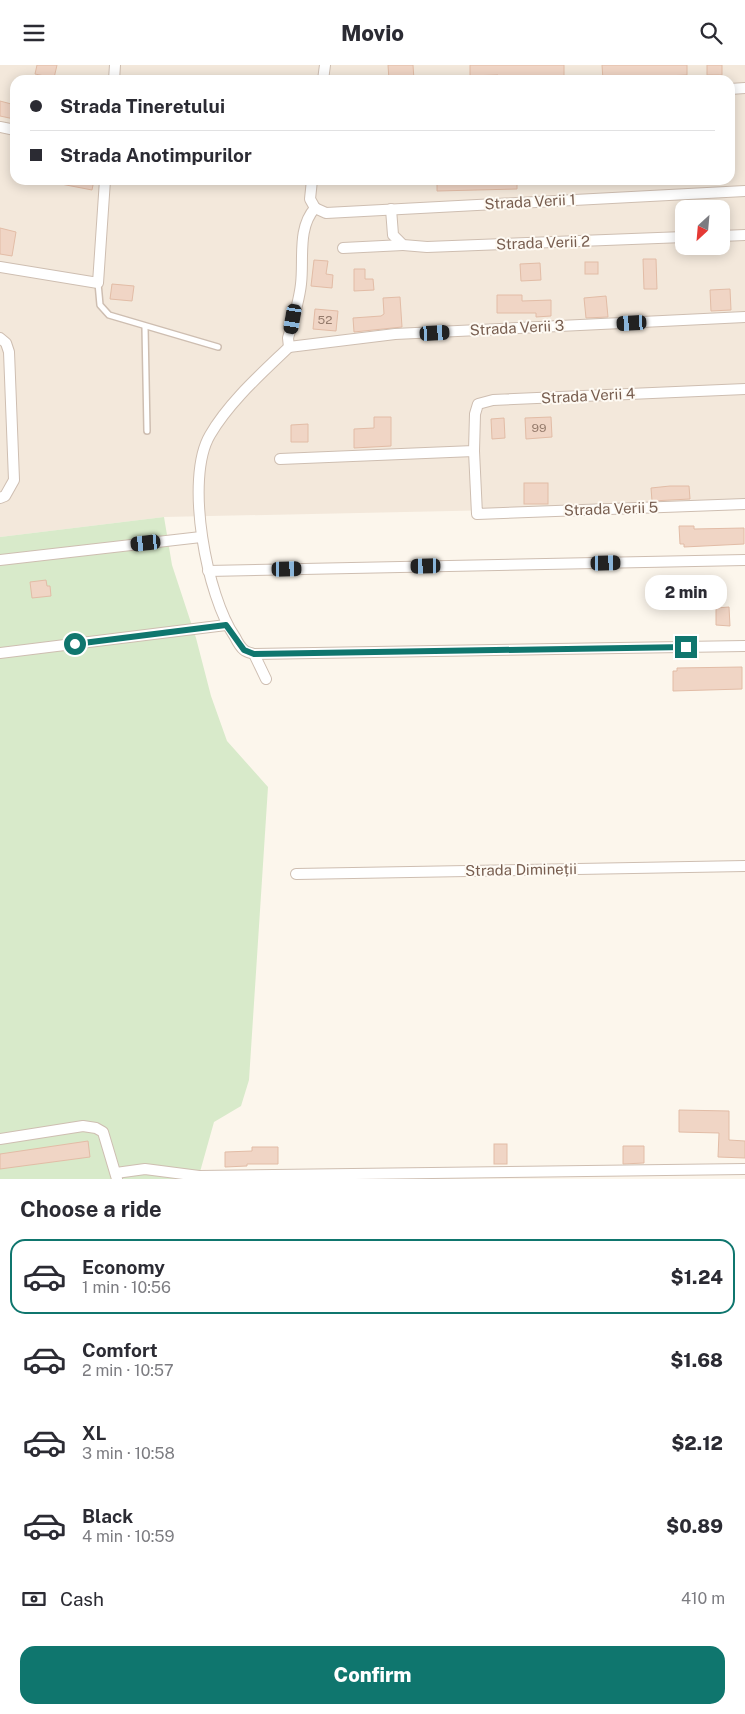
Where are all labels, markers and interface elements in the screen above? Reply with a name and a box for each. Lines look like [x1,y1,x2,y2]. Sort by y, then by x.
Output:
icon: menu [20,19,48,47]
icon: search [697,19,725,47]
text: Movio [341,20,404,46]
text: Strada Tineretului [60,95,225,117]
text: Strada Anotimpurilor [60,144,252,166]
street label: Strada Verii 1 [484,191,576,212]
north arrow [675,200,730,255]
map controls [675,200,730,255]
street label: Strada Verii 2 [496,232,590,253]
car [283,303,302,335]
house number: 52 [318,313,332,327]
car [616,315,647,331]
street label: Strada Verii 3 [469,317,565,338]
car [419,325,450,341]
street label: Strada Verii 4 [540,385,636,406]
house number: 99 [532,421,546,435]
street label: Strada Verii 5 [563,498,659,519]
car [130,534,161,552]
car [590,555,621,571]
car [410,558,441,574]
car [271,561,302,577]
callout: 2 min [645,575,727,609]
text: 2 min [665,583,707,602]
route start [64,633,86,655]
route end [675,636,697,658]
street label: Strada Dimineții [465,860,577,879]
text: Choose a ride [20,1196,162,1222]
icon: car [22,1254,67,1299]
text: Economy [82,1256,165,1278]
text: $1.24 [671,1266,723,1288]
text: 1 min · 10:56 [82,1278,171,1297]
icon: car [22,1337,67,1382]
text: Comfort [82,1339,158,1361]
text: $1.68 [670,1349,723,1371]
text: 2 min · 10:57 [82,1361,174,1380]
icon: car [22,1420,67,1465]
text: XL [82,1422,107,1444]
text: $2.12 [671,1432,723,1454]
text: 3 min · 10:58 [82,1444,175,1463]
icon: car [22,1503,67,1548]
text: Black [82,1505,133,1527]
text: $0.89 [666,1515,723,1537]
text: 4 min · 10:59 [82,1527,175,1546]
icon: cash [20,1585,48,1613]
text: Cash [60,1588,104,1610]
text: 410 m [681,1589,725,1608]
button: Confirm [20,1646,725,1704]

